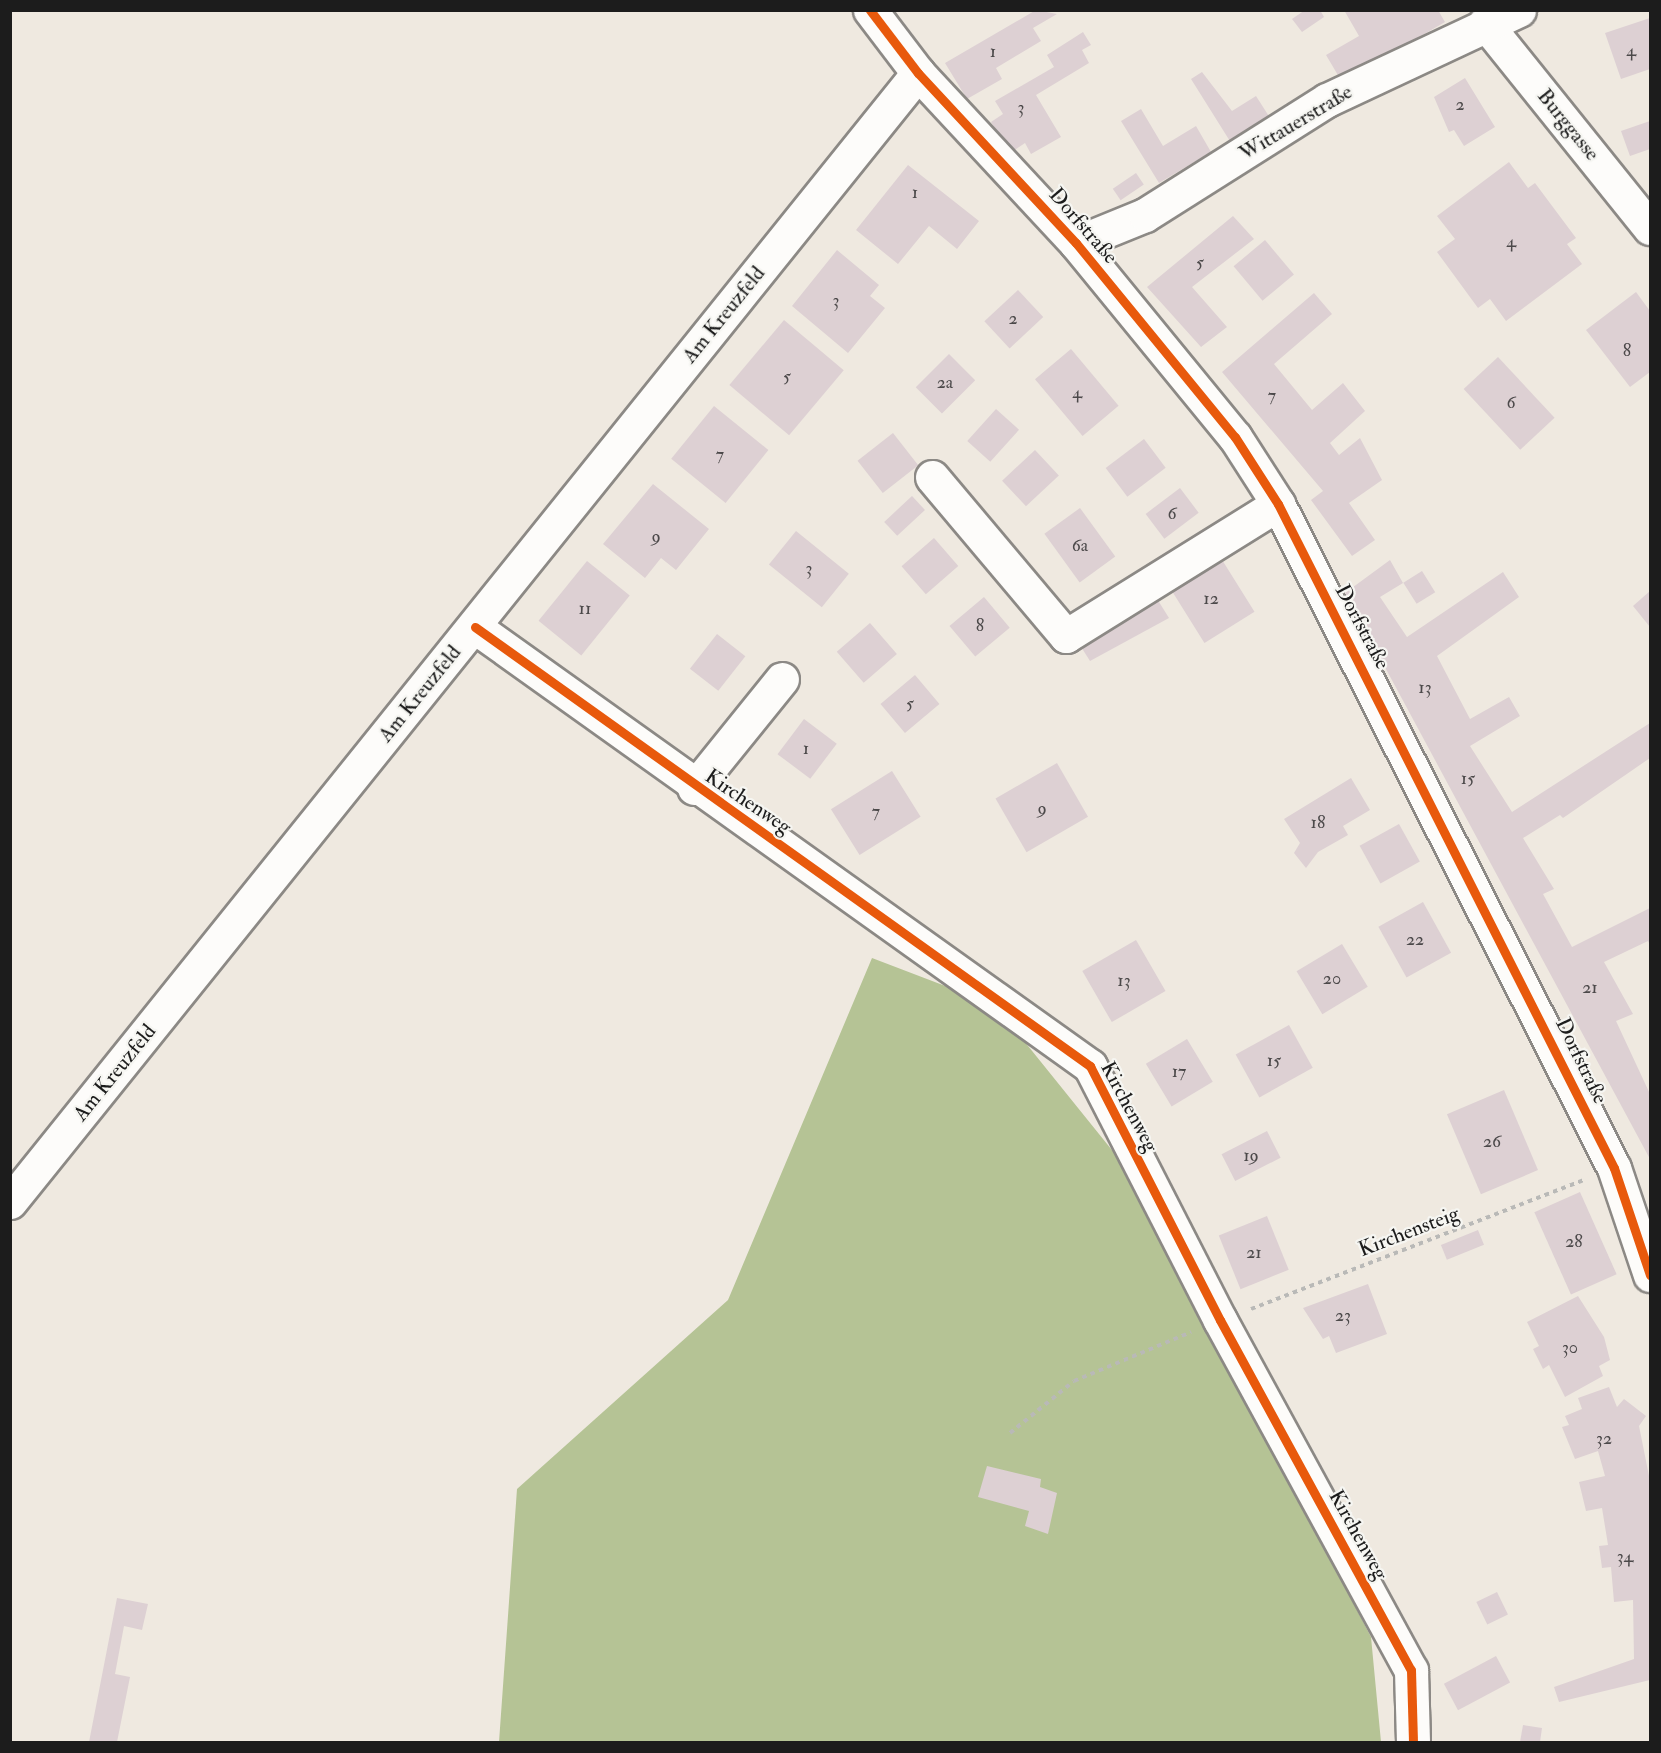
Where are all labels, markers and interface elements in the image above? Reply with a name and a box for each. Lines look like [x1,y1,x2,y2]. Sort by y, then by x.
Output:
house number: 4 [1626,40,1636,62]
house number: 1 [990,41,996,63]
street label: Wittauerstraße [1235,79,1357,167]
street label: Burggasse [1532,84,1604,166]
house number: 2 [1455,94,1465,116]
house number: 3 [1018,97,1024,119]
house number: 1 [912,182,918,204]
street label: Dorfstraße [1043,183,1123,269]
house number: 4 [1506,231,1516,253]
house number: 5 [1196,252,1204,274]
street label: Am Kreuzfeld [677,261,771,369]
house number: 3 [833,290,839,312]
house number: 2 [1008,308,1018,330]
house number: 8 [1623,340,1631,362]
house number: 5 [783,366,791,388]
house number: 2a [937,372,953,394]
house number: 4 [1072,382,1082,404]
house number: 7 [1268,385,1276,407]
house number: 6 [1506,392,1516,414]
house number: 7 [716,444,724,466]
house number: 6 [1167,503,1177,525]
house number: 9 [651,526,661,548]
house number: 6a [1072,535,1088,557]
house number: 3 [806,558,812,580]
street label: Dorfstraße [1329,580,1395,674]
house number: 12 [1203,588,1219,610]
house number: 11 [579,598,591,620]
house number: 8 [976,615,984,637]
street label: Am Kreuzfeld [373,640,467,748]
house number: 13 [1418,677,1432,699]
house number: 5 [906,693,914,715]
house number: 1 [803,738,809,760]
street label: Kirchenweg [700,764,796,840]
house number: 15 [1461,768,1475,790]
house number: 9 [1037,798,1047,820]
house number: 7 [872,801,880,823]
house number: 18 [1311,812,1325,834]
house number: 22 [1406,929,1424,951]
house number: 20 [1323,968,1341,990]
house number: 13 [1117,970,1131,992]
house number: 21 [1582,977,1598,999]
street label: Dorfstraße [1549,1014,1613,1108]
street label: Am Kreuzfeld [68,1019,162,1127]
house number: 15 [1267,1050,1281,1072]
street label: Kirchenweg [1095,1057,1163,1157]
house number: 17 [1172,1061,1186,1083]
house number: 26 [1483,1131,1501,1153]
house number: 19 [1243,1145,1259,1167]
street label: Kirchensteig [1355,1201,1463,1263]
house number: 28 [1565,1231,1583,1253]
house number: 21 [1246,1242,1262,1264]
house number: 23 [1335,1305,1351,1327]
house number: 30 [1562,1337,1578,1359]
house number: 32 [1596,1428,1612,1450]
street label: Kirchenweg [1323,1486,1393,1584]
house number: 34 [1617,1546,1633,1568]

